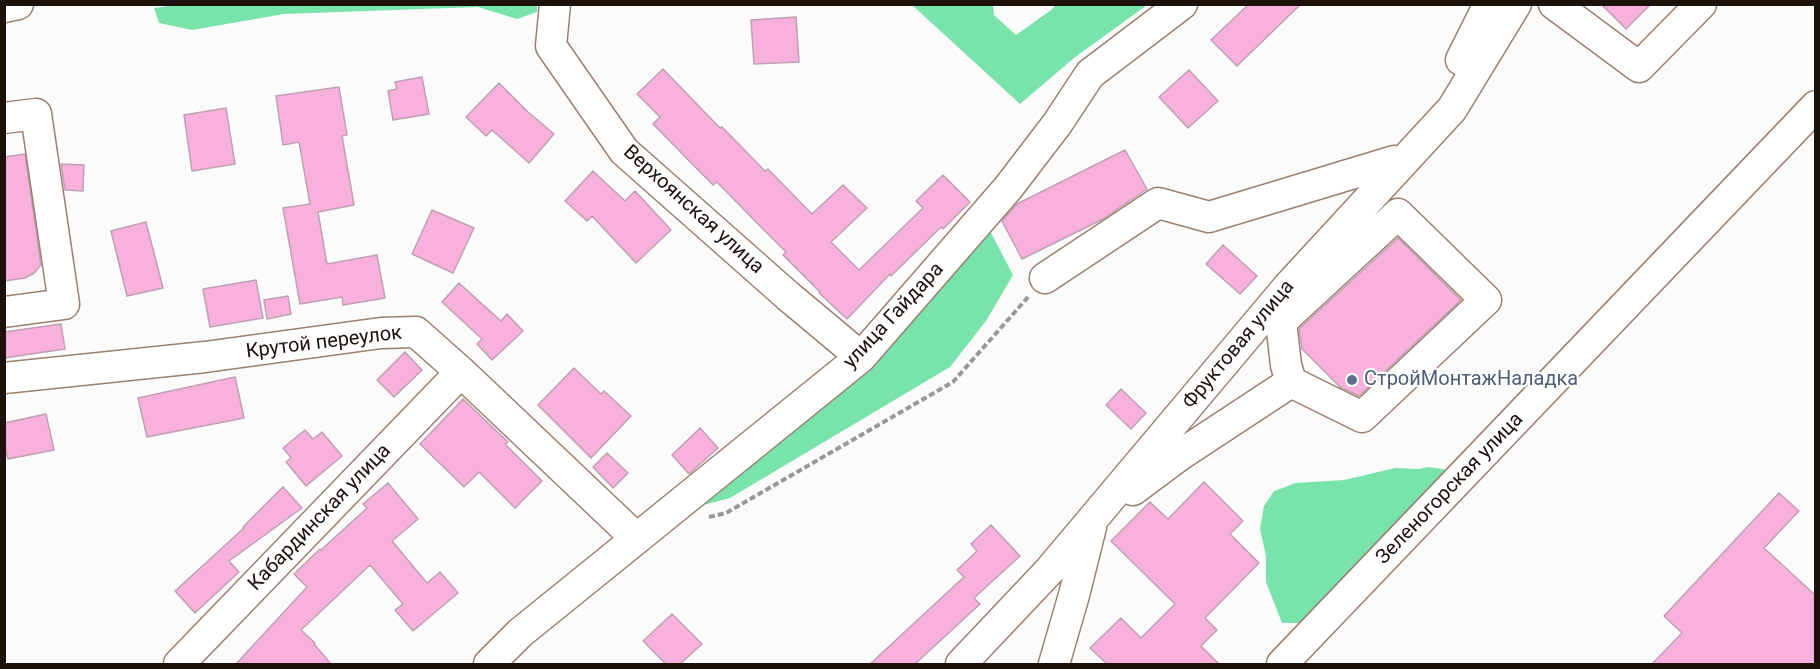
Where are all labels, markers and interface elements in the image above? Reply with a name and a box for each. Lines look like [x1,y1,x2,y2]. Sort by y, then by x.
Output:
street label: Верхоянская улица [618,141,768,279]
street label: улица Гайдара [839,258,949,374]
street label: Фруктовая улица [1178,276,1300,414]
street label: Крутой переулок [245,322,403,364]
place label: СтройМонтажНаладка [1364,368,1578,392]
marker: СтройМонтажНаладка [1345,373,1359,387]
street label: Зеленогорская улица [1371,408,1529,570]
street label: Кабардинская улица [244,440,396,596]

